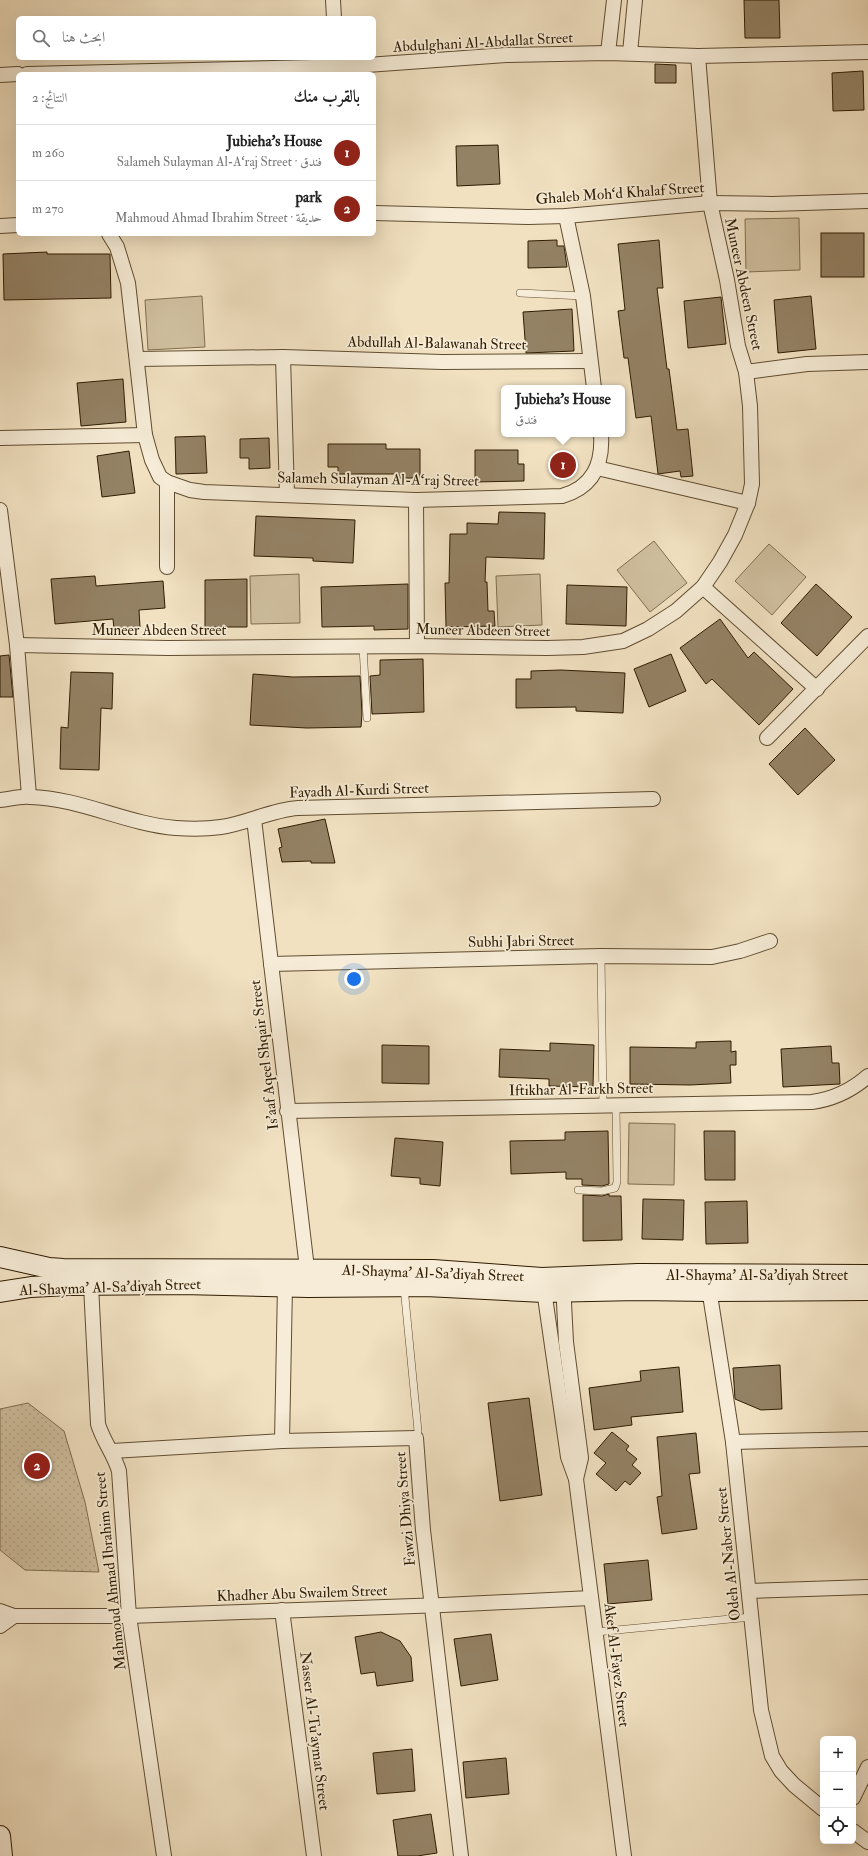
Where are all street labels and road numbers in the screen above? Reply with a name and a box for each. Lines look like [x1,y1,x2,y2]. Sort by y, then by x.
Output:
street label: Abdulghani Al-Abdallat Street [391,28,574,57]
street label: Ghaleb Moh‘d Khalaf Street [535,178,705,209]
street label: Muneer Abdeen Street [720,216,767,352]
street label: Abdullah Al-Balawanah Street [346,332,527,355]
street label: Salameh Sulayman Al-A‘raj Street [277,468,479,491]
street label: Muneer Abdeen Street [415,620,551,641]
street label: Muneer Abdeen Street [92,621,227,640]
street label: Fayadh Al-Kurdi Street [289,779,429,802]
street label: Subhi Jabri Street [468,931,575,953]
street label: Is’aaf Aqeel Shqair Street [246,979,283,1131]
street label: Iftikhar Al-Farkh Street [509,1079,653,1100]
street label: Al-Shayma’ Al-Sa’diyah Street [341,1261,524,1286]
street label: Al-Shayma’ Al-Sa’diyah Street [665,1266,848,1285]
street label: Al-Shayma’ Al-Sa’diyah Street [18,1275,202,1300]
street label: Fawzi Dhiya Street [391,1451,420,1567]
street label: Mahmoud Ahmad Ibrahim Street [91,1471,130,1671]
street label: Odeh Al-Naber Street [712,1486,745,1622]
street label: Khadher Abu Swailem Street [216,1581,388,1606]
street label: Akef Al-Fayez Street [599,1601,634,1728]
street label: Nasser Al-Tu’aymat Street [295,1651,334,1812]

